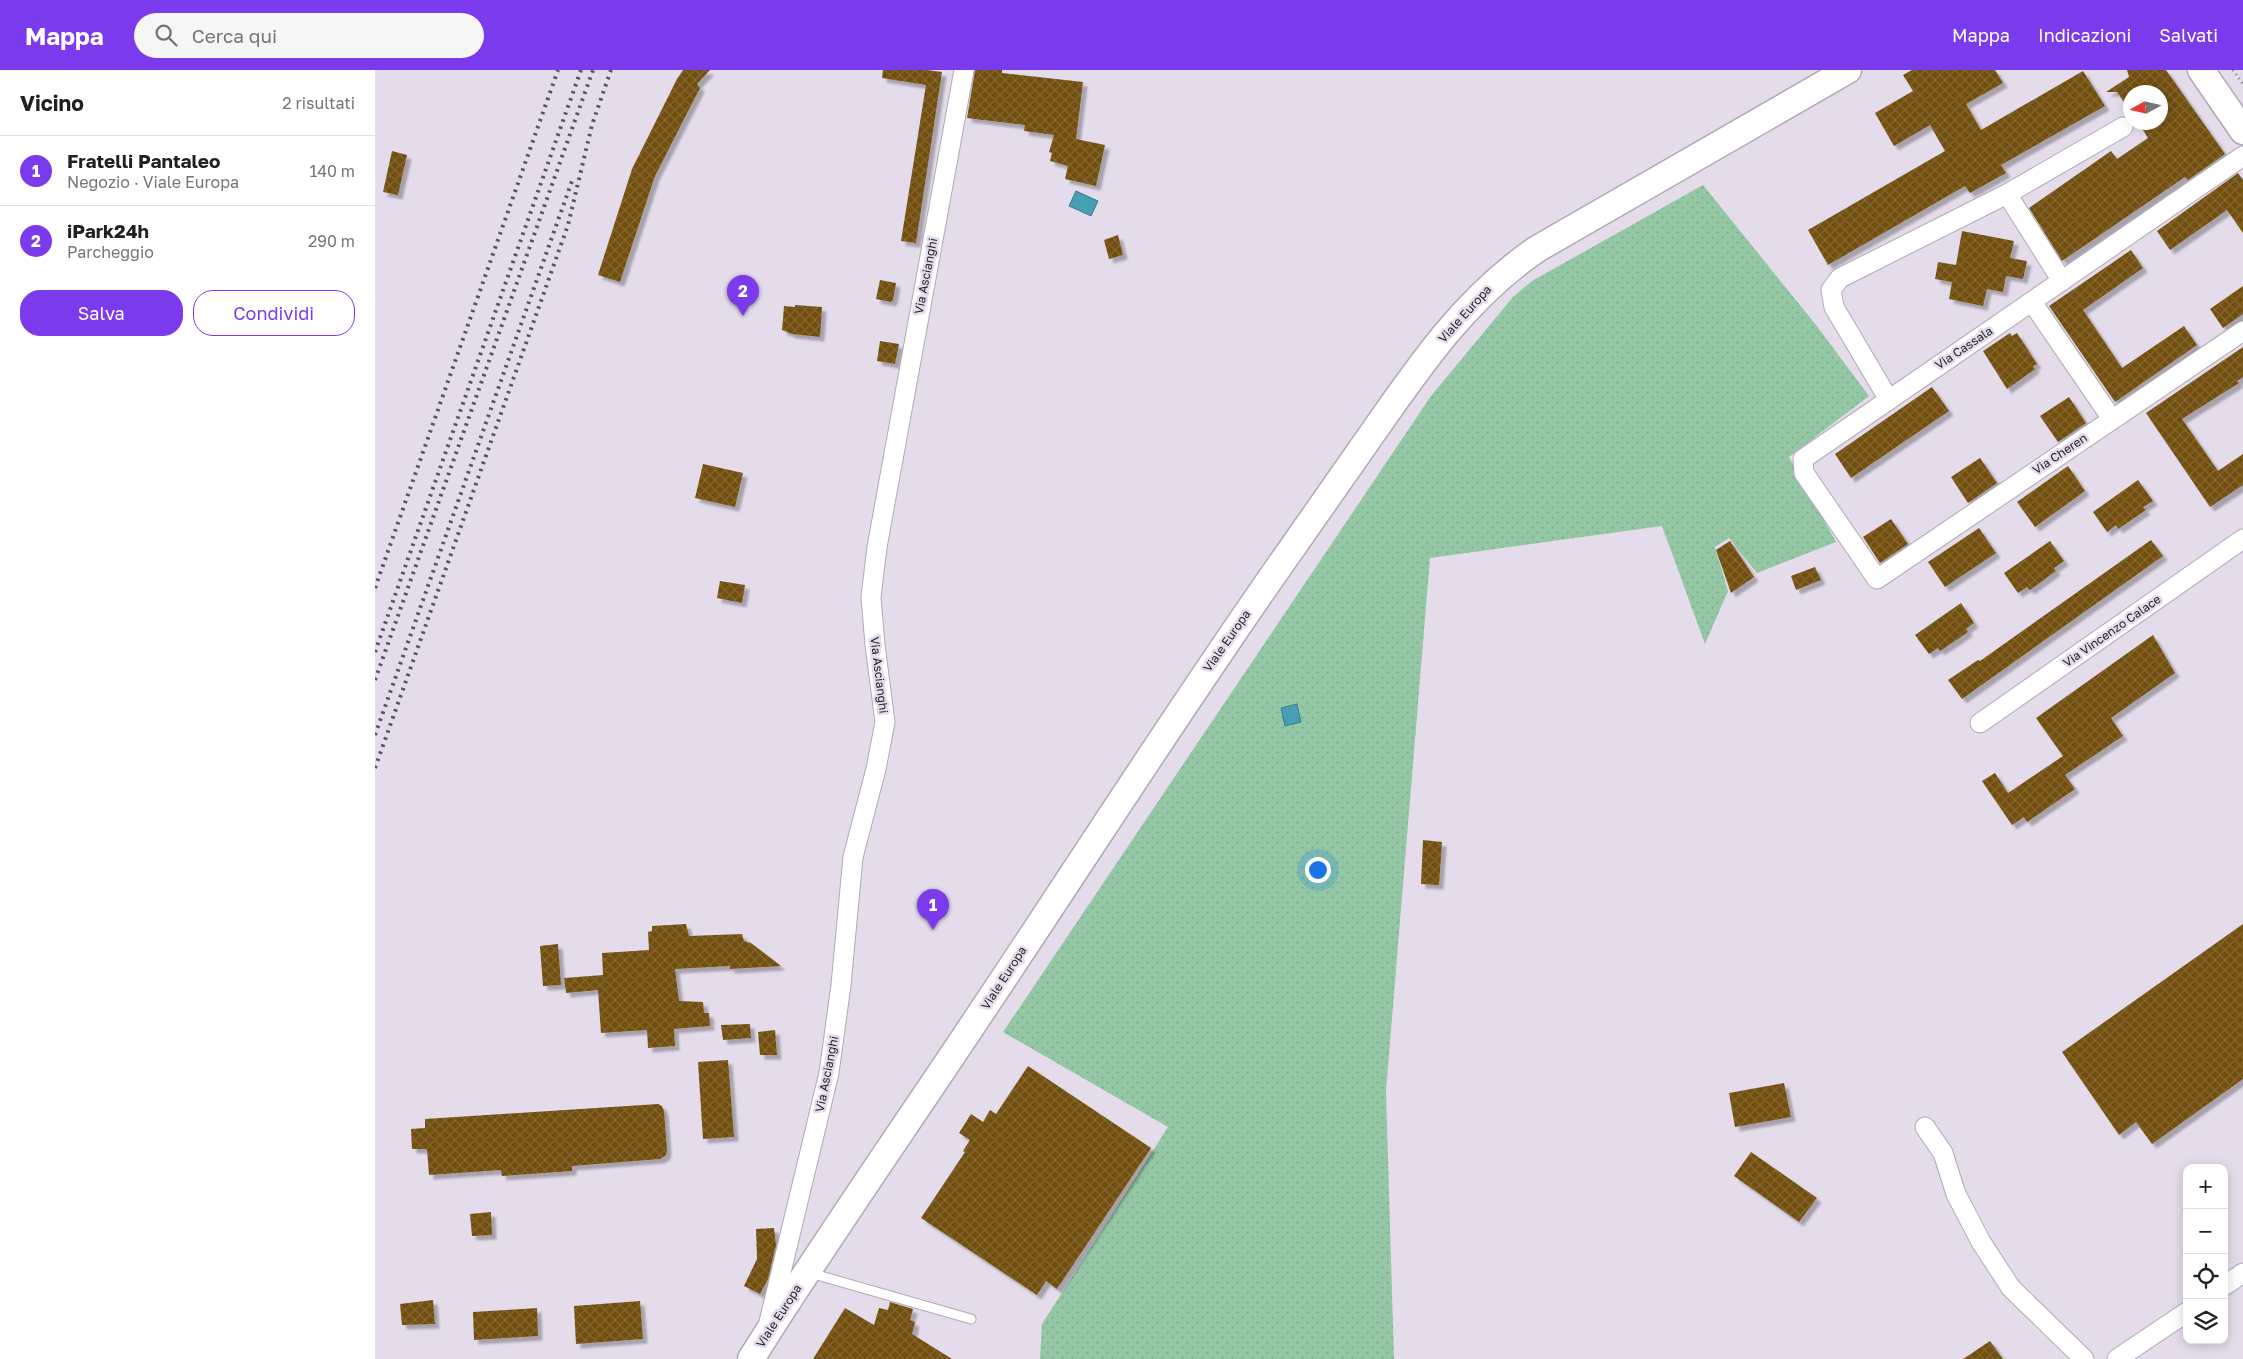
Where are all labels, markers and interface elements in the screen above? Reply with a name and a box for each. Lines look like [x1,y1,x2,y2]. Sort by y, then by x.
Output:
search box [134,13,484,58]
text: Mappa [25,21,104,50]
icon: search [152,21,180,49]
text: Cerca qui [192,24,277,47]
text: Mappa [1952,24,2010,46]
text: Indicazioni [2038,24,2131,46]
text: Salvati [2159,24,2218,46]
north arrow [2123,85,2168,130]
text: Vicino [20,90,84,116]
text: 2 risultati [282,93,355,113]
text: Fratelli Pantaleo [67,149,220,172]
text: 1 [32,161,40,181]
text: 140 m [309,161,355,181]
text: Negozio · Viale Europa [67,172,239,192]
text: iPark24h [67,219,149,242]
text: 2 [31,231,41,251]
text: 290 m [308,231,355,251]
street label: Via Ascianghi [911,237,940,315]
text: Parcheggio [67,242,154,262]
pin: 2 [727,275,759,316]
street label: Viale Europa [1435,282,1494,346]
button: Salva [20,290,183,336]
button: Condividi [193,290,355,336]
street label: Via Cassala [1932,323,1995,372]
street label: Via Cheren [2030,430,2090,477]
street label: Via Vincenzo Calace [2060,591,2164,670]
street label: Viale Europa [1200,607,1253,675]
street label: Via Ascianghi [867,636,892,714]
your location [1305,857,1331,883]
pin: 1 [917,889,949,930]
street label: Viale Europa [978,943,1030,1012]
street label: Via Ascianghi [812,1035,841,1113]
map controls [2183,1164,2228,1344]
button: + [2183,1164,2228,1209]
button: − [2183,1209,2228,1254]
button: locate [2183,1254,2228,1299]
street label: Viale Europa [753,1281,805,1350]
button: layers [2183,1299,2228,1344]

